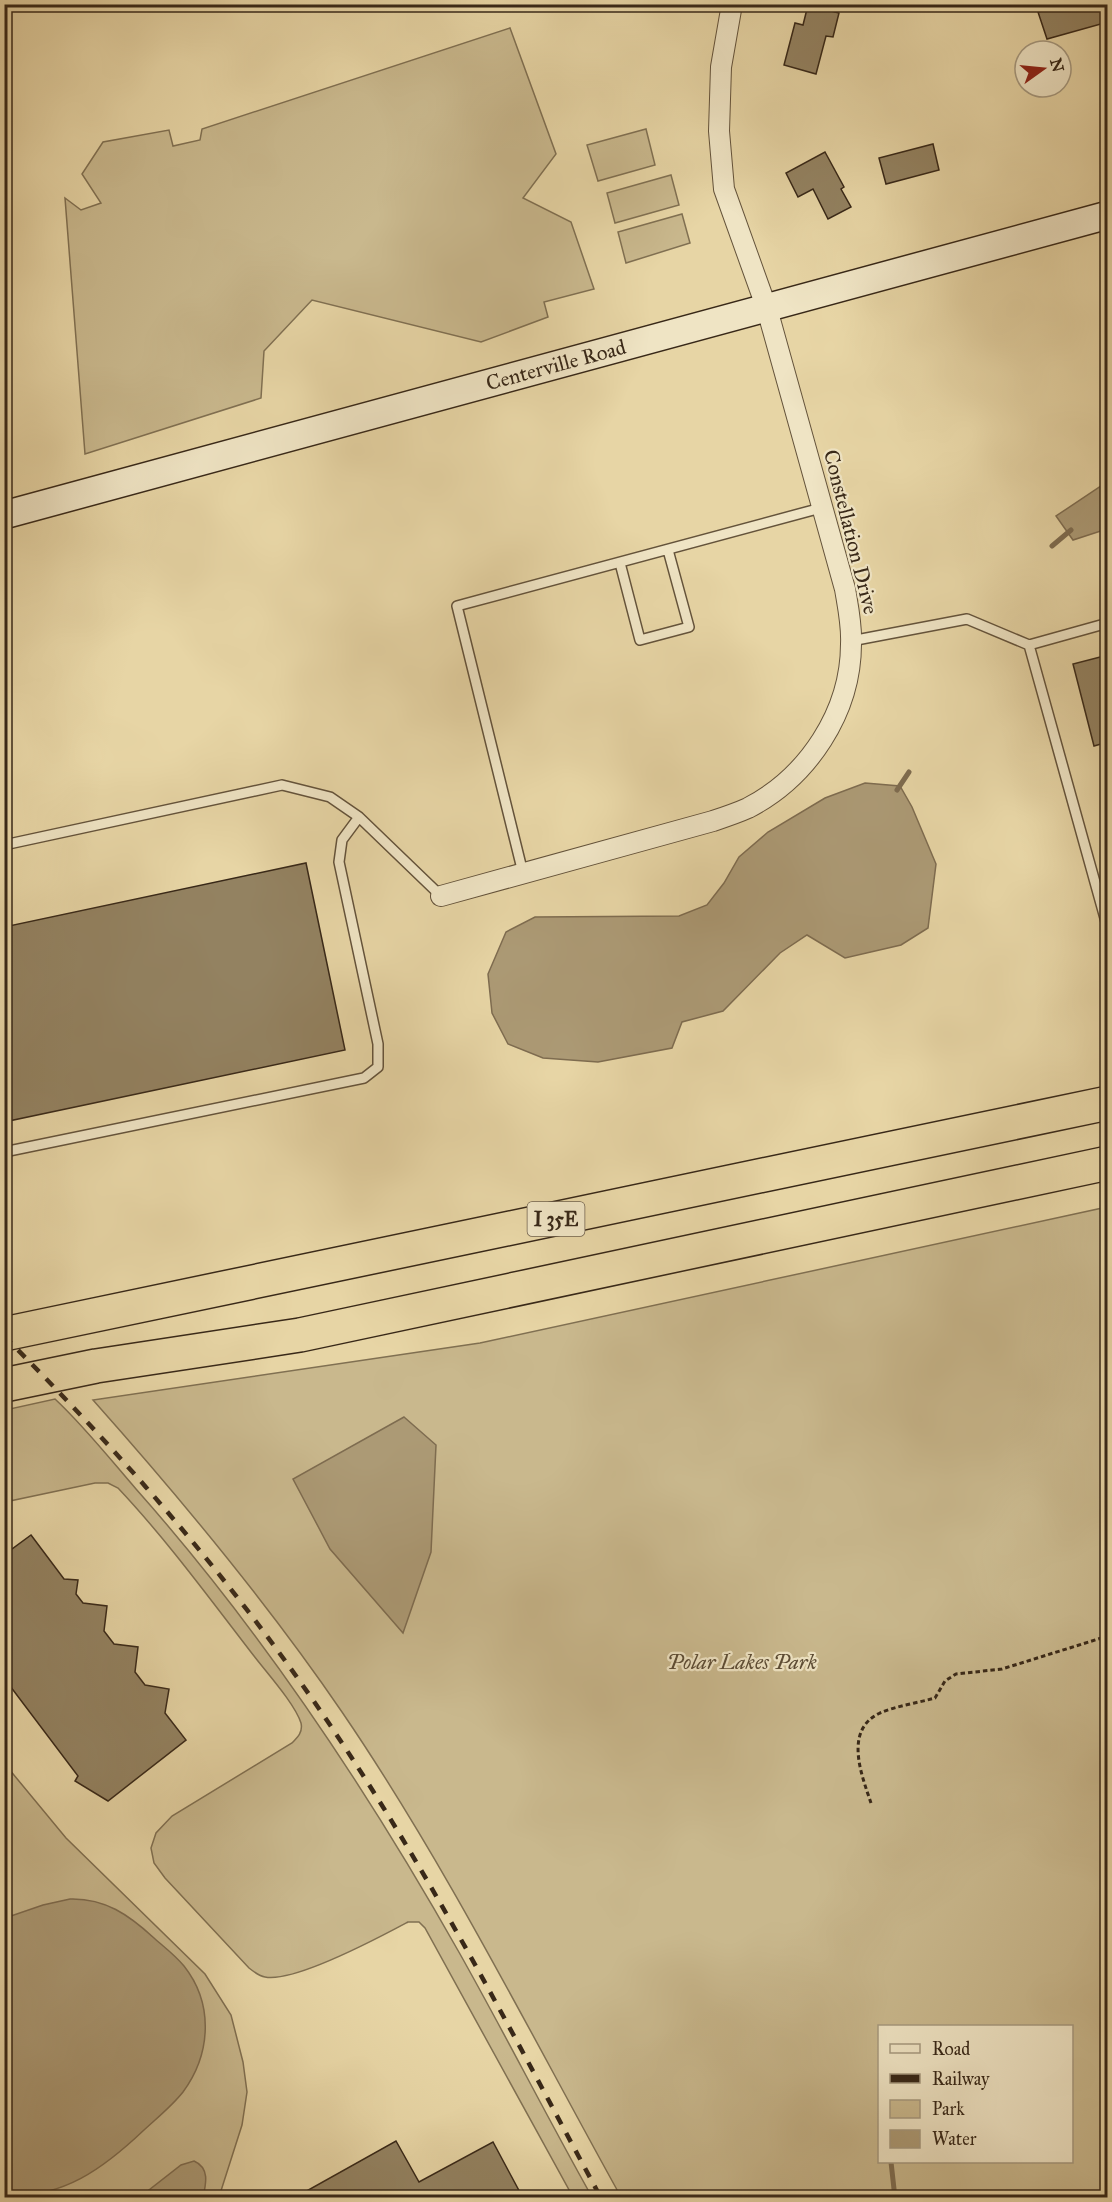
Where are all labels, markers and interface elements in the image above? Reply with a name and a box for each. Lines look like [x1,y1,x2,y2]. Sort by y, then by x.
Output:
north arrow [1013,39,1073,99]
text: N [1046,56,1068,75]
street label: Centerville Road [483,334,629,396]
street label: Constellation Drive [818,447,884,617]
road number: I 35E [528,1202,584,1236]
park label: Polar Lakes Park [667,1649,818,1675]
legend [878,2025,1073,2163]
text: Road [932,2038,970,2060]
text: Railway [932,2068,990,2090]
text: Park [932,2098,965,2120]
text: Water [932,2128,977,2150]

